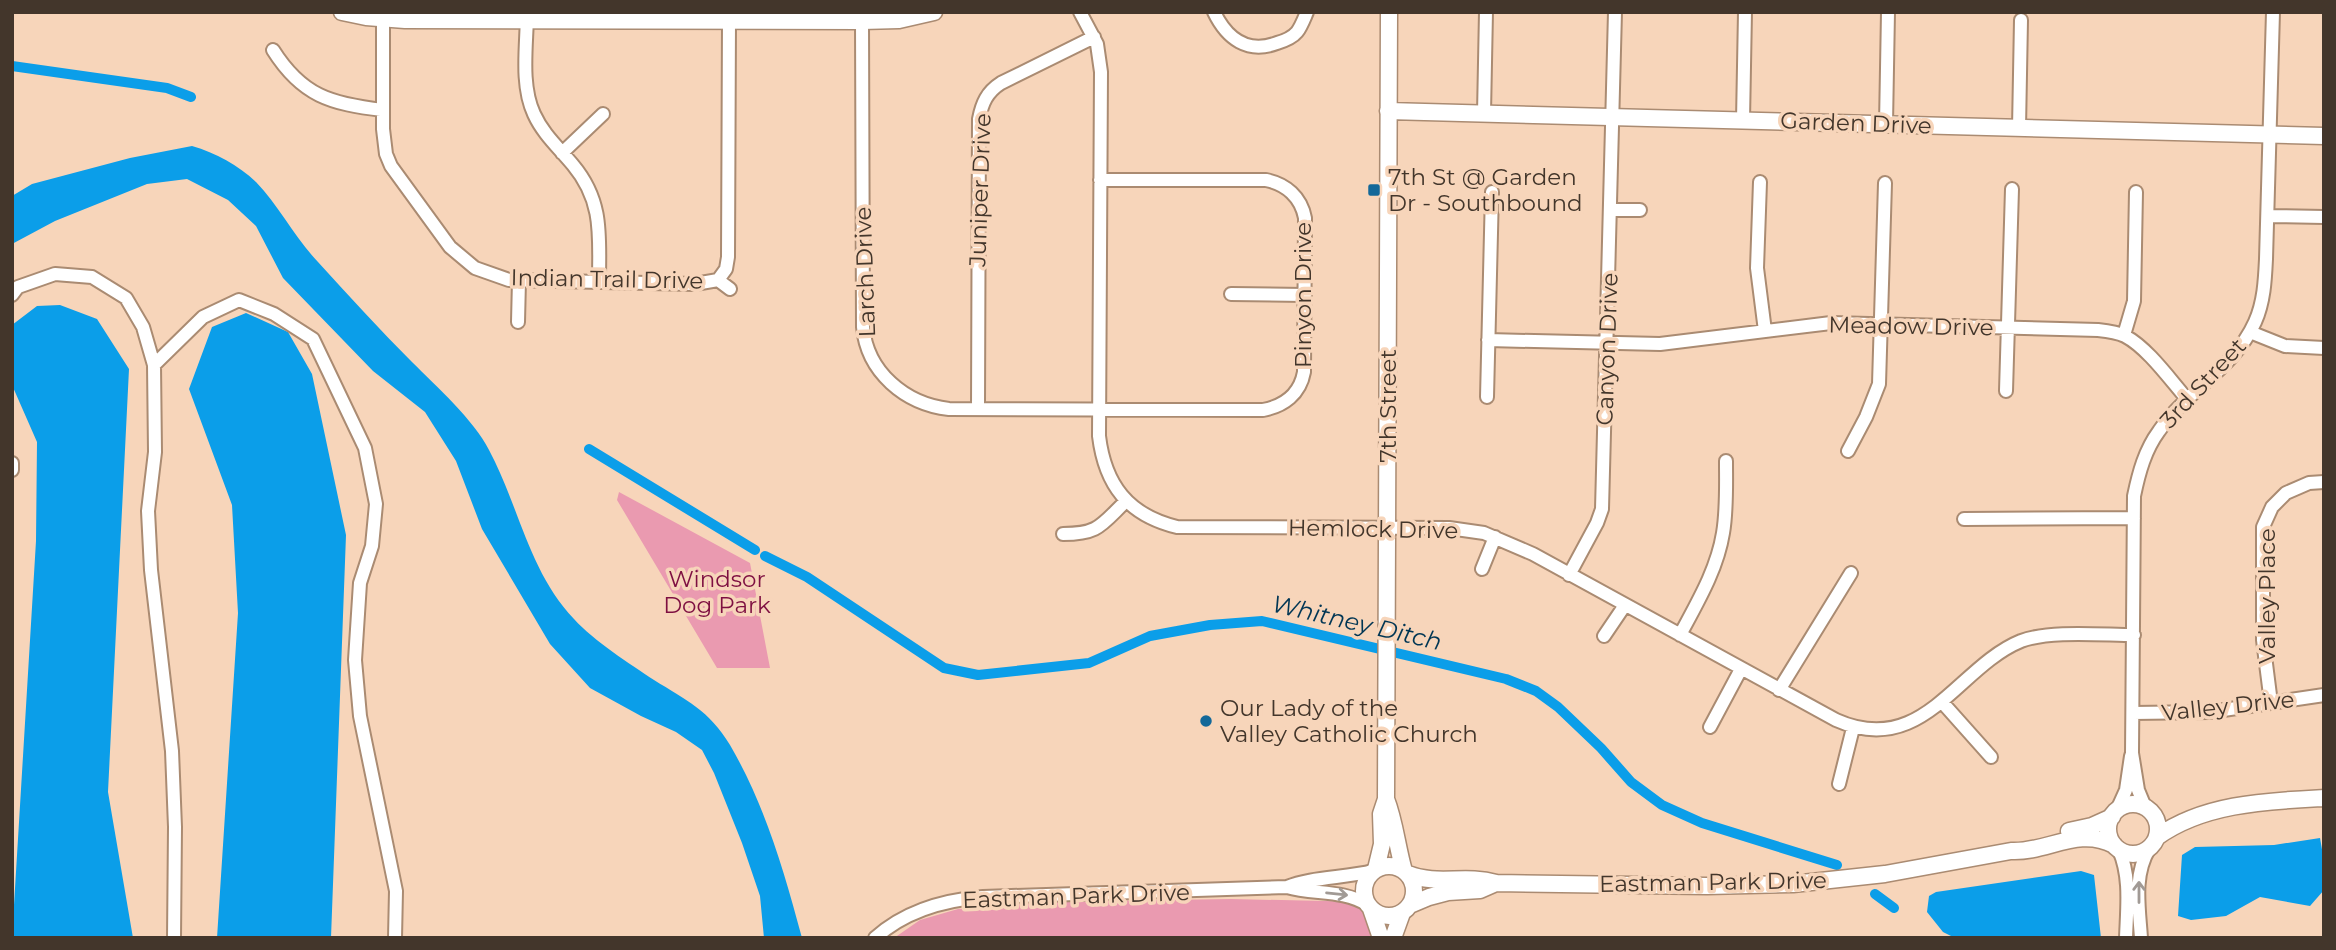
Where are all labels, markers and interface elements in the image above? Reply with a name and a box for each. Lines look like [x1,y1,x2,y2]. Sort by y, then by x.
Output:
street label: Garden Drive [1780,106,1932,140]
street label: Juniper Drive [963,113,997,268]
place label: 7th St @ Garden Dr - Southbound [1388,163,1583,217]
marker: 7th St @ Garden Dr - Southbound [1366,182,1382,198]
street label: Larch Drive [849,206,881,338]
street label: Pinyon Drive [1289,222,1317,368]
street label: Indian Trail Drive [510,263,704,295]
street label: Canyon Drive [1590,272,1624,426]
street label: Meadow Drive [1828,311,1994,341]
street label: 3rd Street [2154,332,2252,434]
street label: 7th Street [1374,349,1402,463]
street label: Hemlock Drive [1288,514,1458,544]
street label: Valley Place [2253,528,2281,664]
park label: Windsor Dog Park [663,565,771,619]
water label: Whitney Ditch [1269,589,1445,656]
street label: Valley Drive [2160,685,2296,727]
place label: Our Lady of the Valley Catholic Church [1220,694,1478,748]
marker: Our Lady of the Valley Catholic Church [1198,713,1214,729]
street label: Eastman Park Drive [1599,866,1827,898]
street label: Eastman Park Drive [962,878,1190,914]
one-way arrow [2132,881,2146,904]
one-way arrow [1325,888,1347,901]

